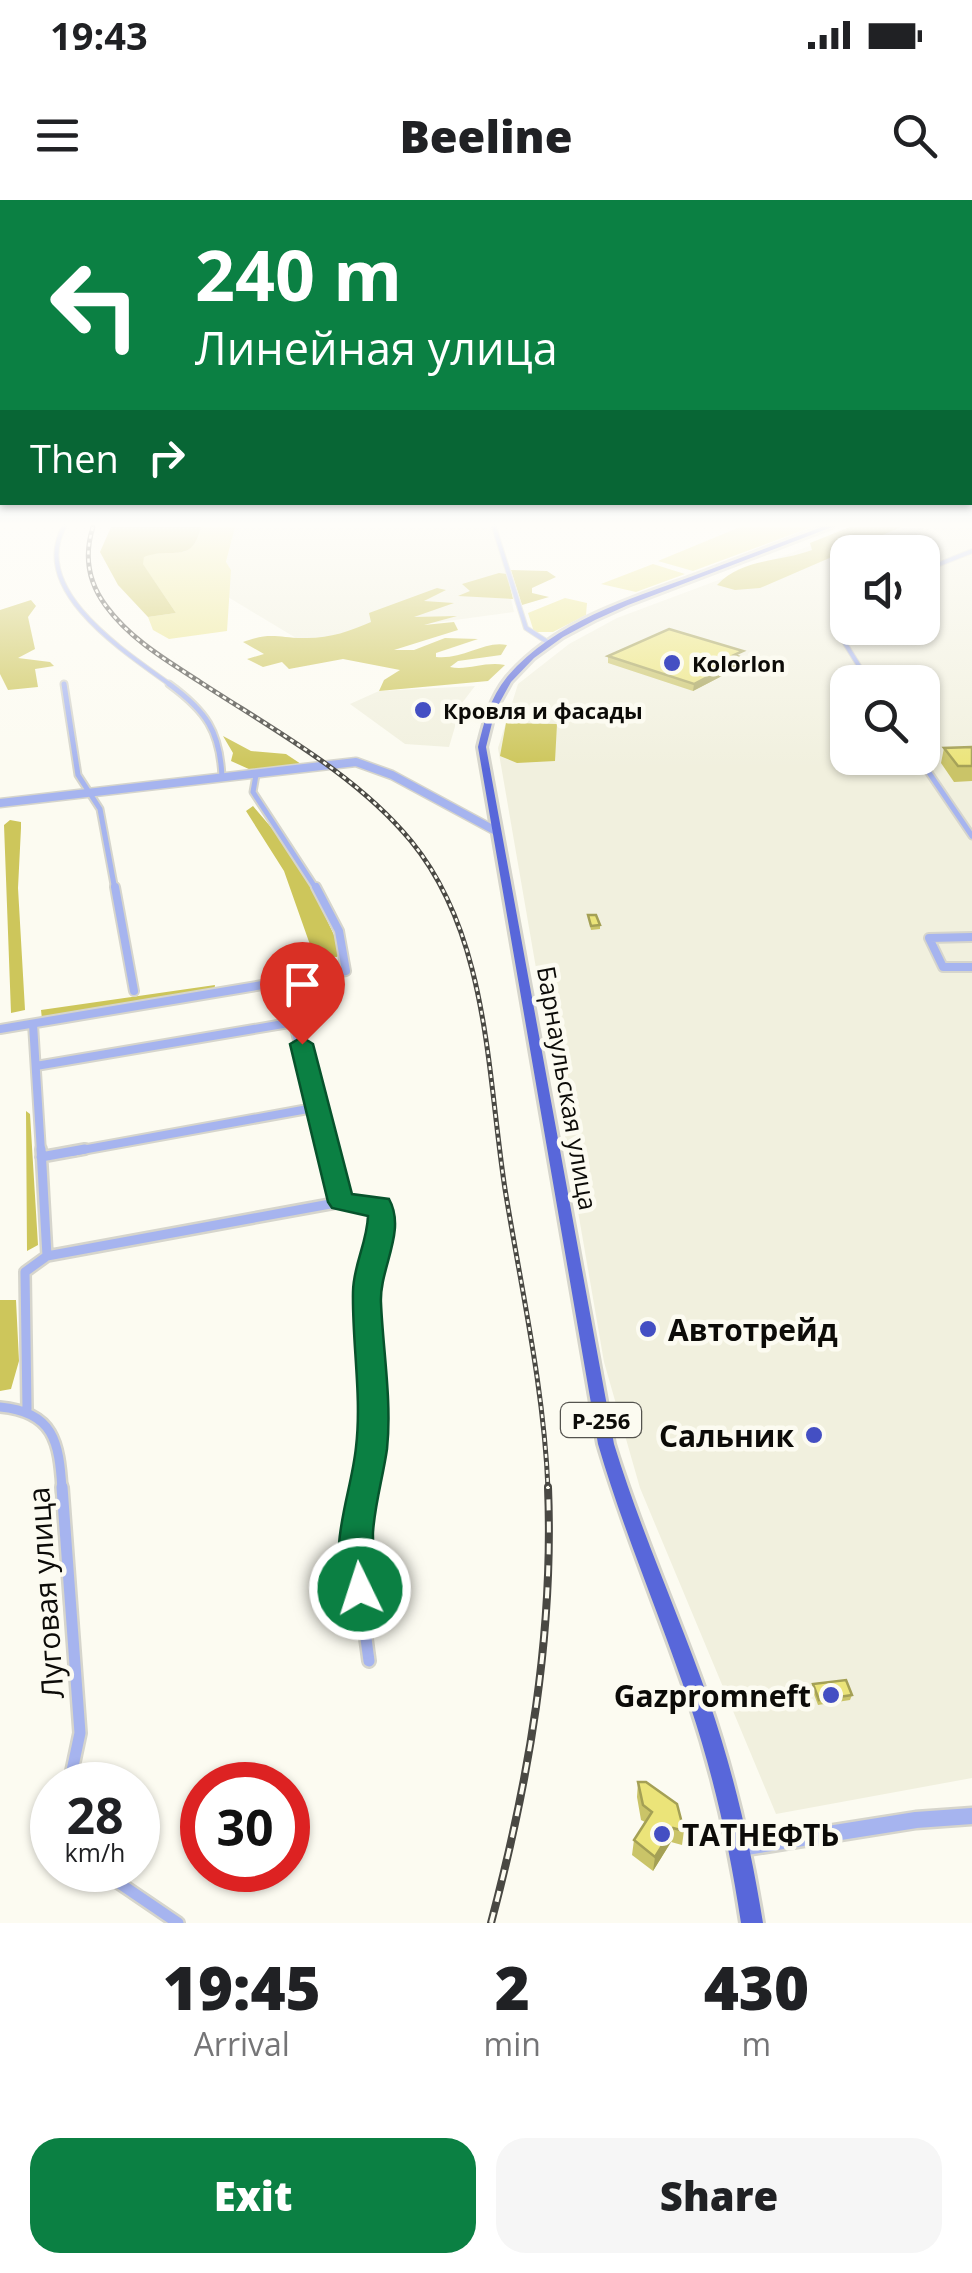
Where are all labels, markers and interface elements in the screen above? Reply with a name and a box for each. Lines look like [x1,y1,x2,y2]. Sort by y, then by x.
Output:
text: 19:43 [50,9,148,61]
text: Beeline [399,105,573,166]
icon: menu [30,108,85,163]
icon: search [887,108,942,163]
text: 240 m [195,226,402,322]
icon: left [30,240,160,370]
text: Линейная улица [195,317,558,378]
icon: right [139,430,194,485]
text: Then [30,432,119,484]
map controls [830,535,940,775]
button: sound [830,535,940,645]
place label: Kolorlon [692,648,785,678]
marker: Kolorlon [661,652,683,674]
button: search [830,665,940,775]
place label: Кровля и фасады [443,695,643,725]
marker: Кровля и фасады [412,699,434,721]
pin [260,942,345,1045]
icon: arrive [275,957,330,1012]
street label: Барнаульская улица [530,963,606,1213]
place label: Автотрейд [668,1309,838,1350]
marker: Автотрейд [637,1318,659,1340]
road number: Р-256 [561,1403,641,1437]
place label: Сальник [659,1415,794,1456]
marker: Сальник [803,1424,825,1446]
street label: Луговая улица [17,1486,73,1700]
position arrow [308,1537,412,1641]
place label: Gazpromneft [614,1675,811,1716]
marker: Gazpromneft [820,1684,842,1706]
speed limit sign: 30 [180,1762,310,1892]
text: 28 [66,1781,124,1849]
place label: ТАТНЕФТЬ [682,1814,840,1855]
marker: ТАТНЕФТЬ [651,1823,673,1845]
text: km/h [65,1835,125,1869]
text: 19:45 [163,1946,321,2028]
text: 2 [495,1946,530,2028]
text: 430 [704,1946,809,2028]
text: Arrival [194,2022,290,2065]
text: min [484,2022,541,2065]
text: m [742,2022,771,2065]
button: Exit [30,2138,476,2253]
button: Share [496,2138,942,2253]

